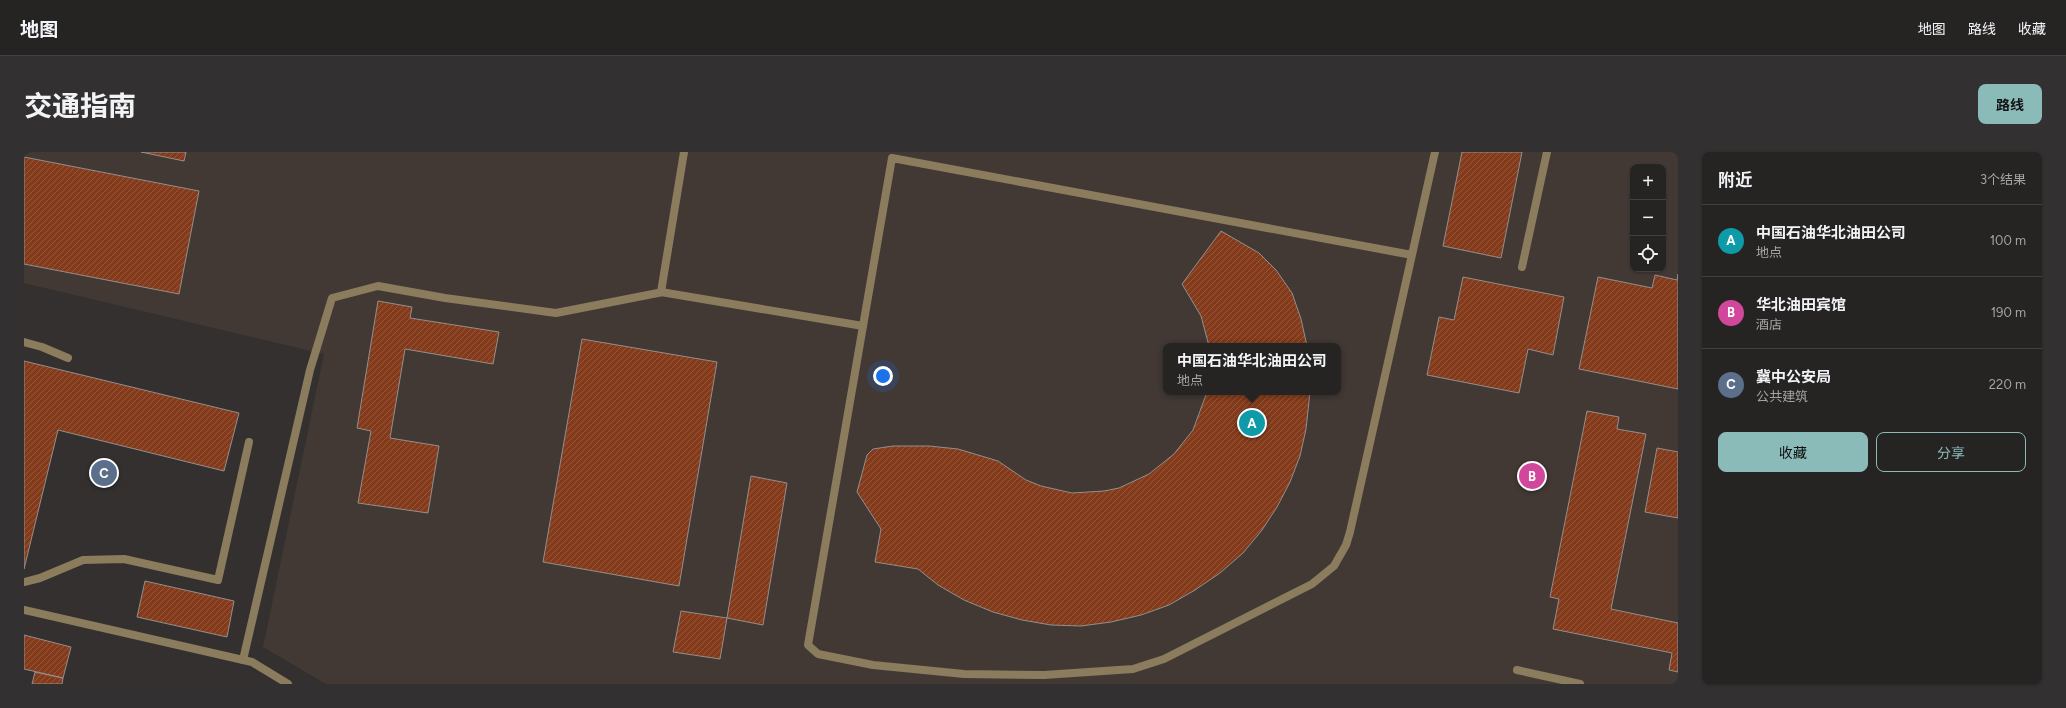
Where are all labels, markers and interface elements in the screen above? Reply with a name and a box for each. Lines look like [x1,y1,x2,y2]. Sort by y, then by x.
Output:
text: 地图 [20,18,58,41]
text: 地图 [1918,21,1946,38]
text: 路线 [1968,21,1996,38]
text: 收藏 [2018,21,2046,38]
button: 路线 [1978,84,2042,124]
text: 交通指南 [24,89,136,123]
map controls [1630,164,1666,272]
button: + [1630,164,1666,200]
text: 附近 [1718,170,1752,190]
text: 3个结果 [1980,172,2026,187]
button: − [1630,200,1666,236]
text: 中国石油华北油田公司 [1756,224,1906,242]
text: A [1726,233,1736,248]
text: 100 m [1990,233,2026,248]
button: locate [1630,236,1666,272]
text: 地点 [1756,245,1782,260]
text: 华北油田宾馆 [1756,296,1846,314]
text: B [1727,305,1735,320]
text: 190 m [1991,305,2026,320]
text: 酒店 [1756,317,1782,332]
popup [1163,343,1341,395]
text: 中国石油华北油田公司 [1177,352,1327,370]
your location [873,366,893,386]
text: 冀中公安局 [1756,368,1831,386]
text: 地点 [1177,373,1203,388]
text: C [1726,377,1736,392]
text: 220 m [1989,377,2026,392]
text: 公共建筑 [1756,389,1808,404]
pin: A [1239,408,1265,438]
button: 收藏 [1718,432,1868,472]
button: 分享 [1876,432,2026,472]
pin: C [91,458,117,488]
pin: B [1519,461,1545,491]

